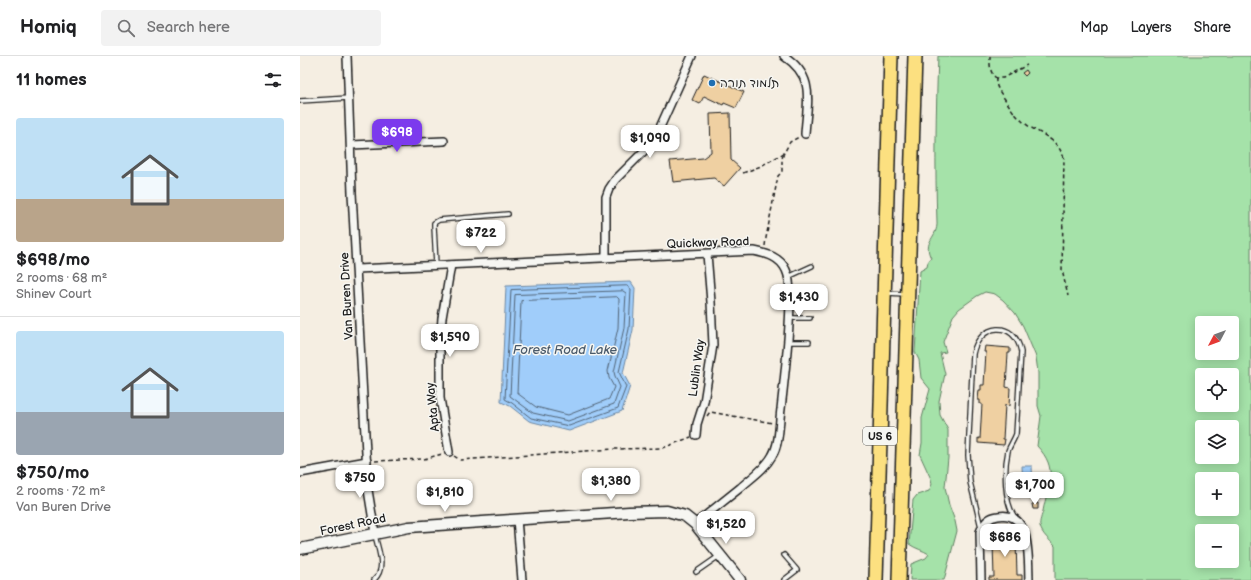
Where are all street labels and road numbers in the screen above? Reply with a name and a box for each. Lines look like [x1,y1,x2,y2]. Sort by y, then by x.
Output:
street label: Quickway Road [666,234,750,252]
street label: Van Buren Drive [337,252,357,340]
street label: Lublin Way [686,338,709,398]
street label: Apta Way [423,381,443,432]
road number: US 6 [863,427,897,445]
street label: Forest Road [319,511,387,539]

